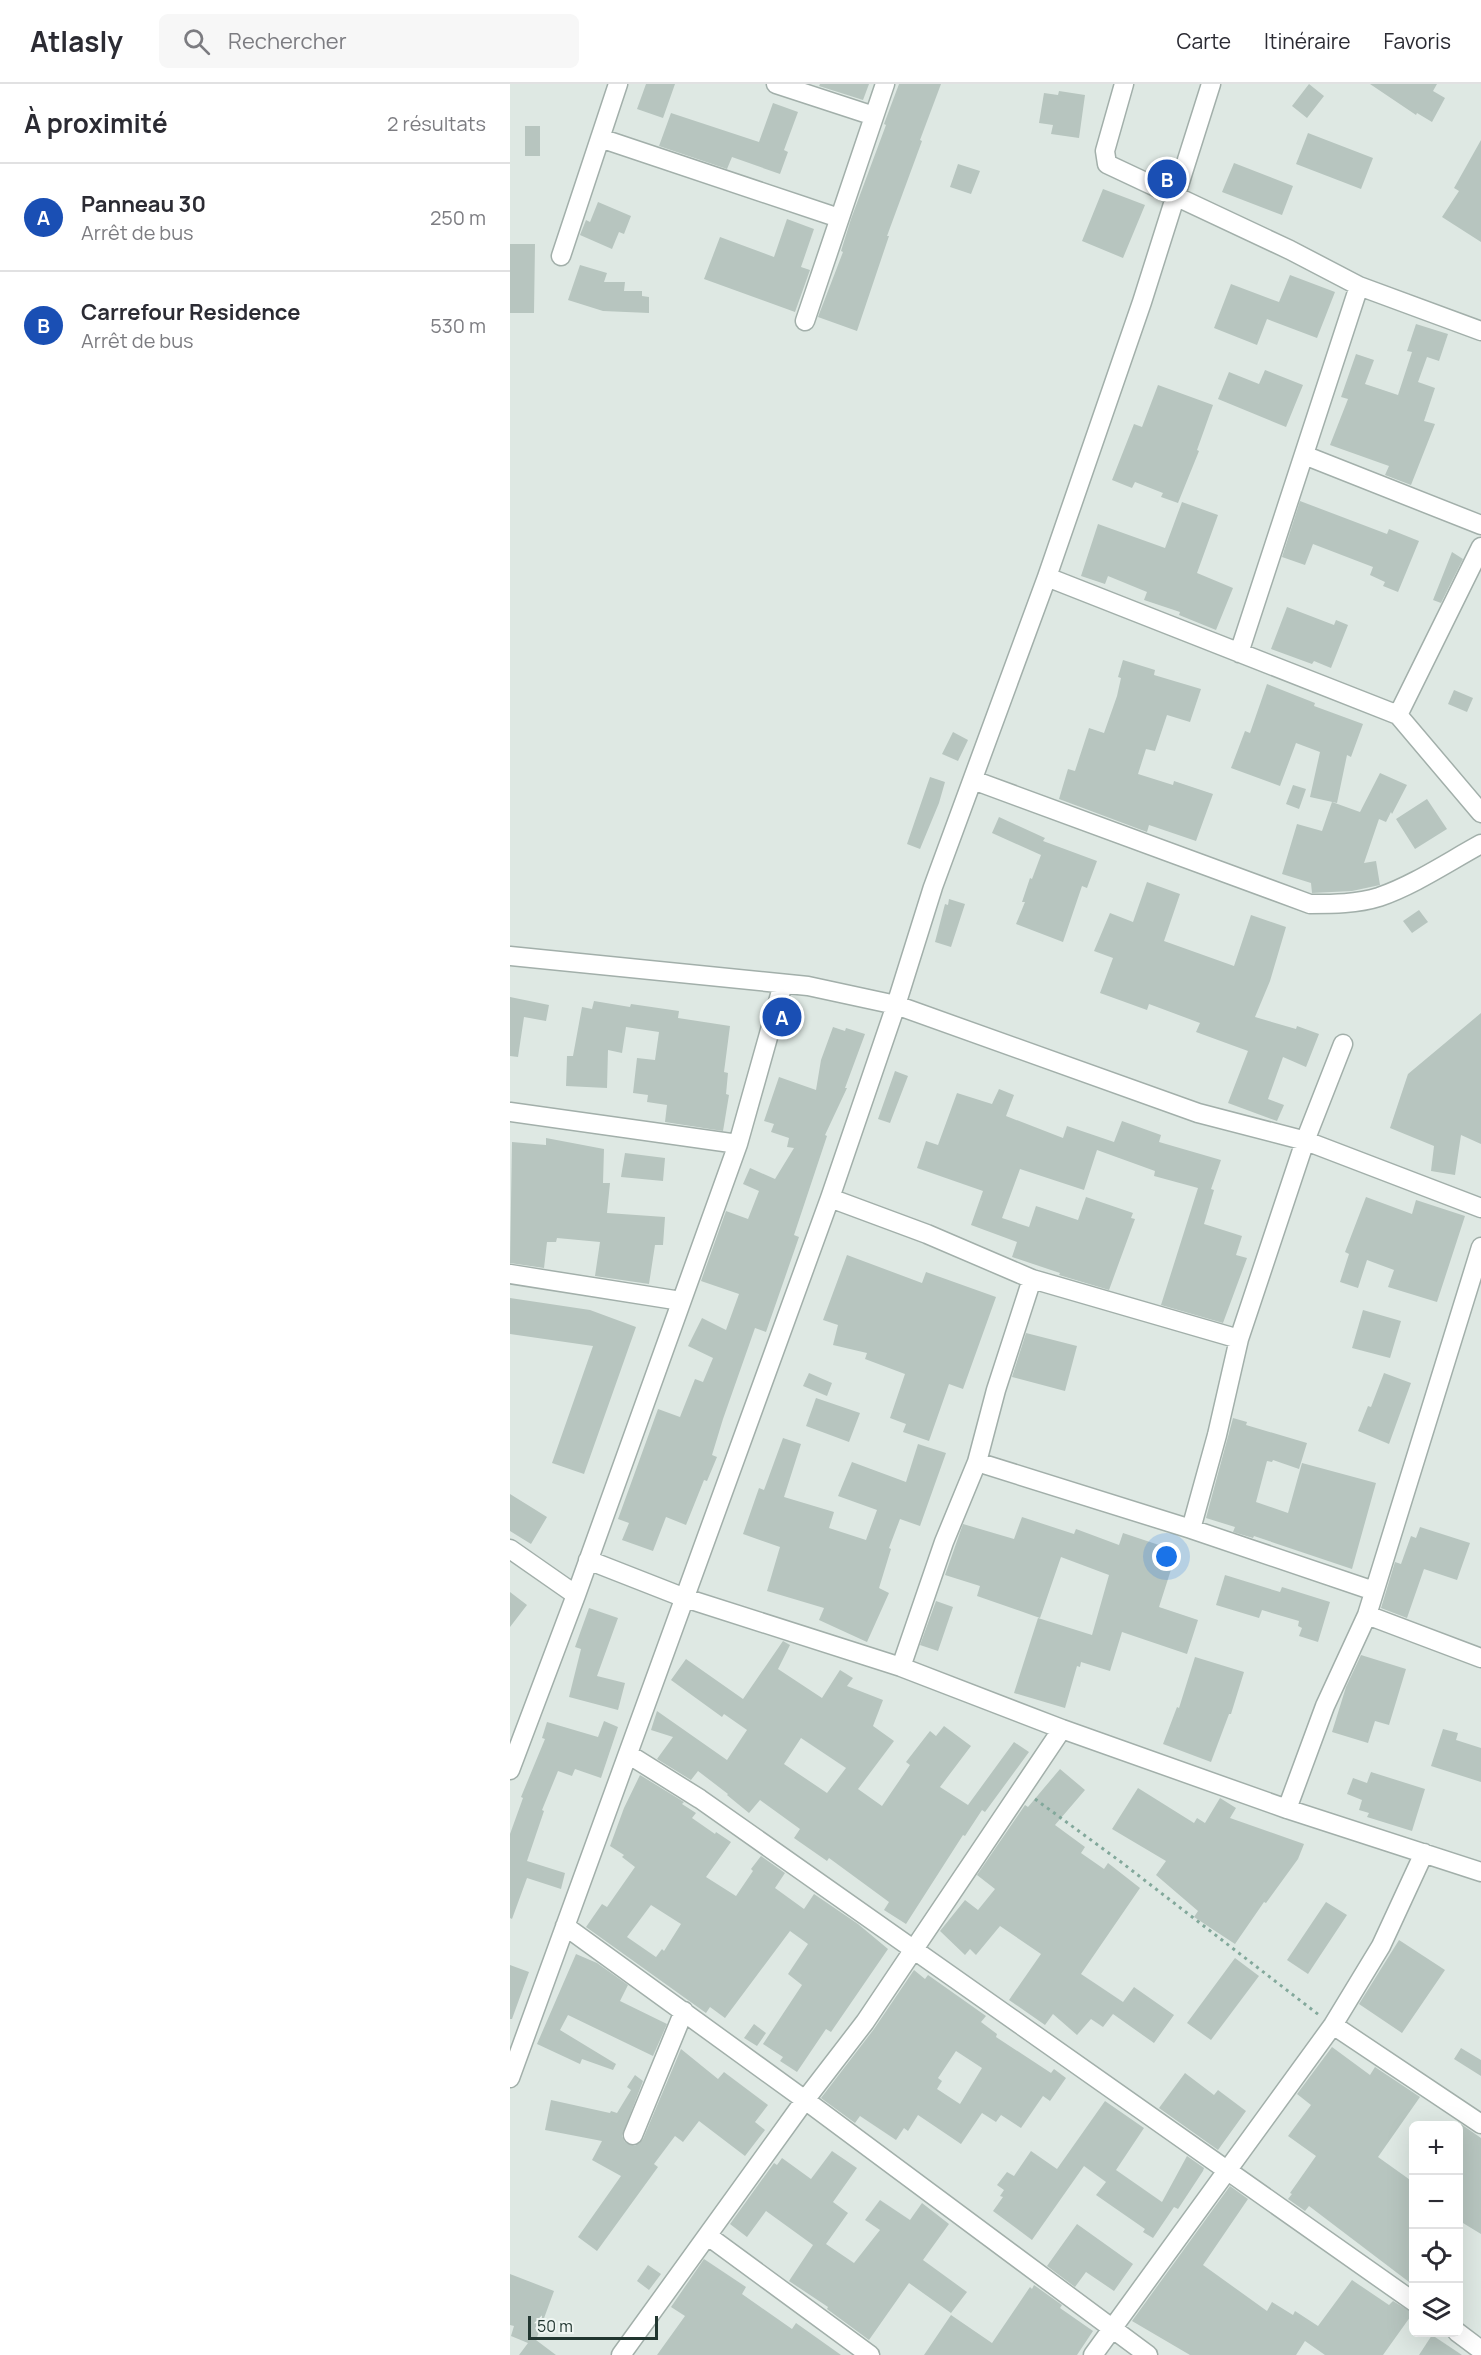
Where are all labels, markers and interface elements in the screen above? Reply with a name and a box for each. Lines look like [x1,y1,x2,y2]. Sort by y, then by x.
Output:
search box [159,14,579,68]
text: Atlasly [30,22,123,60]
icon: search [180,25,213,58]
text: Rechercher [228,26,347,56]
text: Carte [1177,27,1231,55]
text: Itinéraire [1264,27,1350,55]
text: Favoris [1383,27,1451,55]
text: À proximité [24,105,168,141]
text: 2 résultats [387,110,486,137]
pin: B [1148,156,1186,202]
text: Panneau 30 [81,189,206,219]
text: A [37,204,50,231]
text: 250 m [430,204,486,231]
text: Arrêt de bus [81,219,194,246]
text: Carrefour Residence [81,297,300,327]
text: B [37,312,50,339]
text: 530 m [430,312,486,339]
text: Arrêt de bus [81,327,194,354]
pin: A [762,994,802,1040]
your location [1152,1542,1181,1571]
map controls [1409,2121,1463,2337]
button: + [1409,2121,1463,2175]
button: − [1409,2175,1463,2229]
button: locate [1409,2229,1463,2283]
button: layers [1409,2283,1463,2337]
scale bar [528,2313,658,2340]
text: 50 m [537,2315,573,2337]

